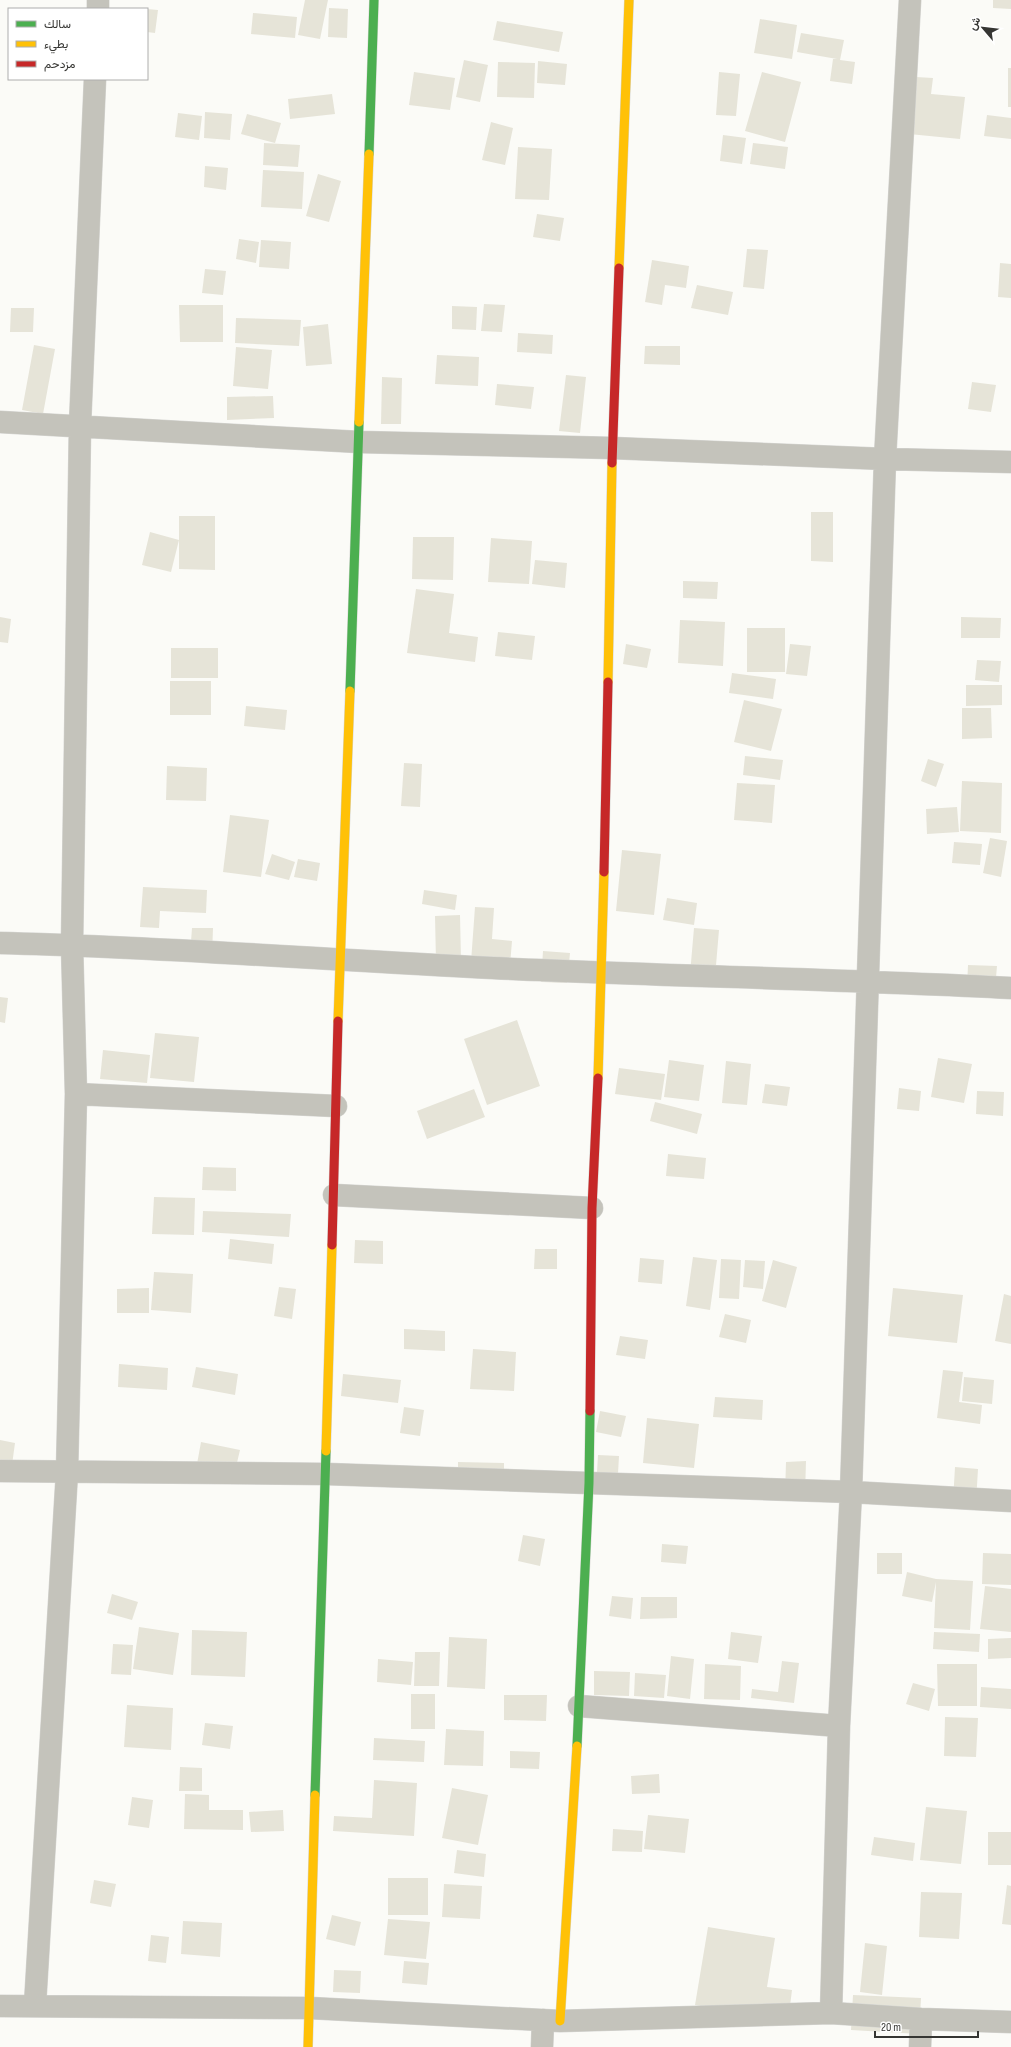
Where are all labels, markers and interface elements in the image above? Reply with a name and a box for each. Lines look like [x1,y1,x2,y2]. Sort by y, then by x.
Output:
legend [8,8,148,80]
north arrow [963,8,1003,48]
text: ش [966,15,983,32]
text: سالك [44,17,71,32]
text: بطيء [44,37,68,54]
text: مزدحم [44,57,75,72]
scale bar [875,2013,978,2039]
text: 20 m [881,2020,901,2035]

